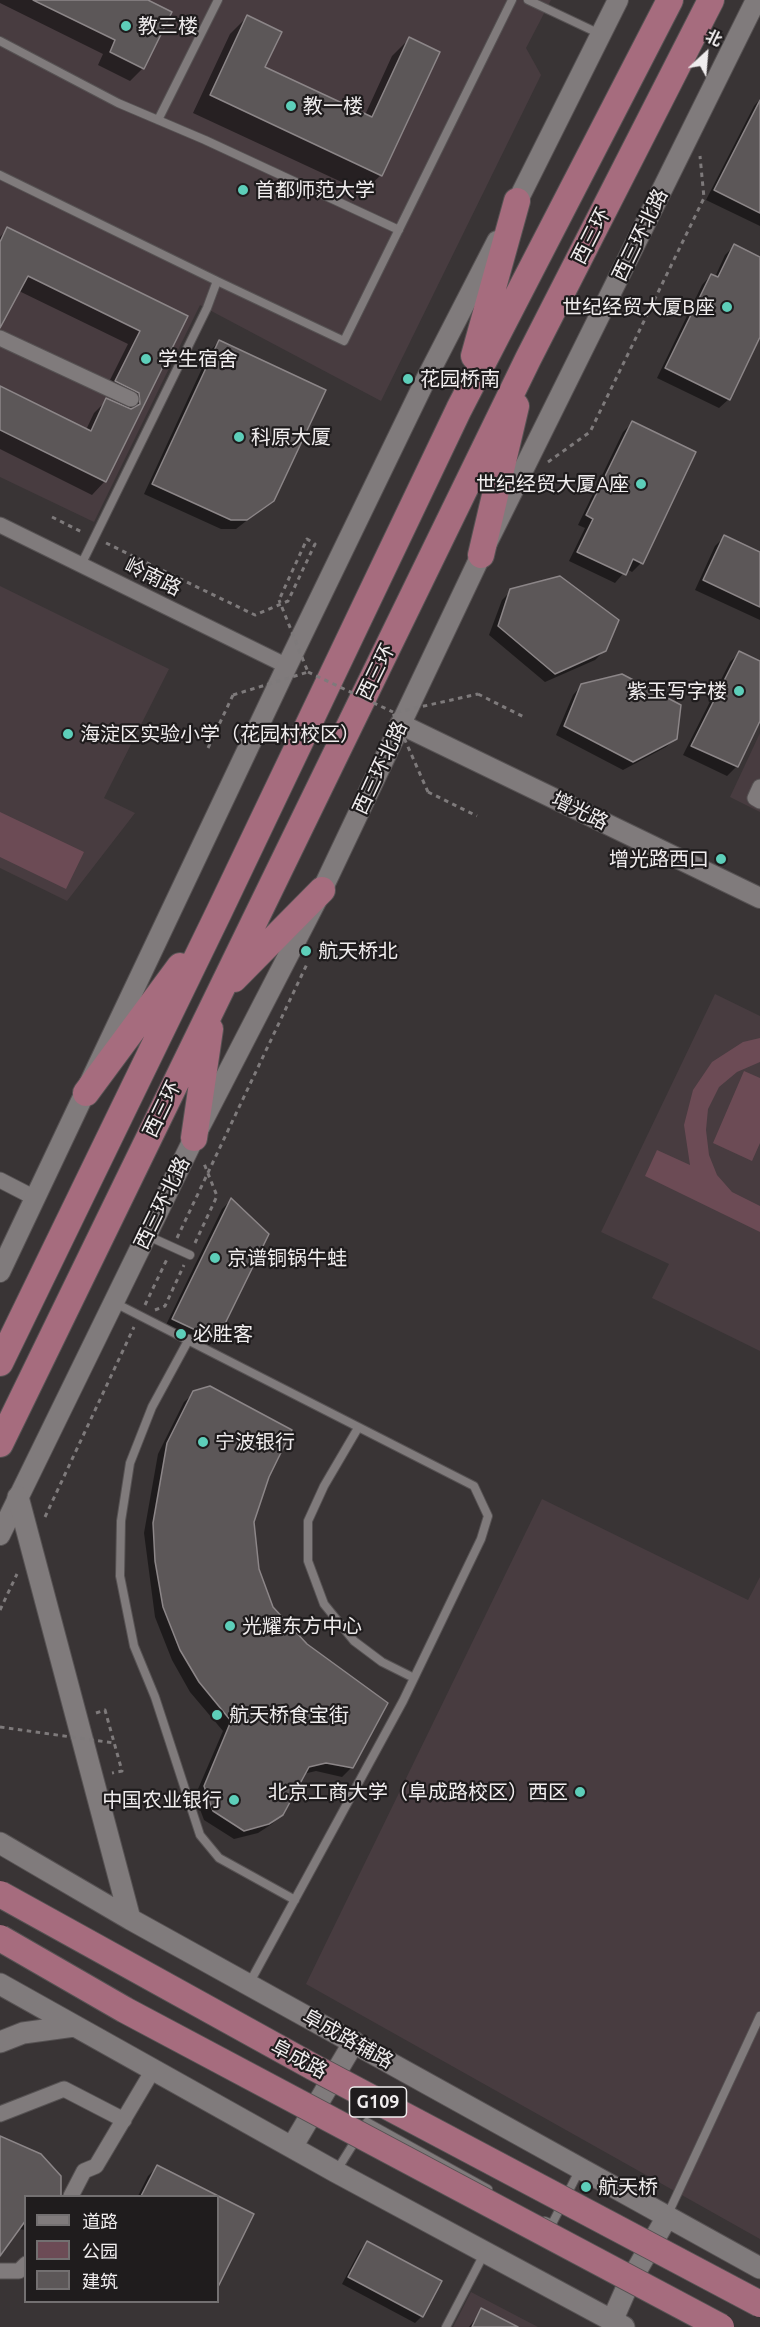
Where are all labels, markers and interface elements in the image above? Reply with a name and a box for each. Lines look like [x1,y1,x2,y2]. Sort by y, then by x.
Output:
place label: 教三楼 [138,14,198,38]
marker: 教三楼 [119,19,133,33]
north arrow [676,24,736,84]
text: 北 [703,26,725,49]
place label: 教一楼 [303,94,363,118]
marker: 教一楼 [284,99,298,113]
place label: 首都师范大学 [255,178,375,202]
marker: 首都师范大学 [236,183,250,197]
street label: 西三环北路 [607,185,673,285]
street label: 西三环 [567,204,615,268]
place label: 世纪经贸大厦B座 [562,295,715,319]
marker: 世纪经贸大厦B座 [720,300,734,314]
place label: 学生宿舍 [158,347,238,371]
marker: 学生宿舍 [139,352,153,366]
place label: 花园桥南 [420,367,500,391]
marker: 花园桥南 [401,372,415,386]
place label: 科原大厦 [251,425,331,449]
marker: 科原大厦 [232,430,246,444]
place label: 世纪经贸大厦A座 [476,472,629,496]
marker: 世纪经贸大厦A座 [634,477,648,491]
street label: 岭南路 [121,553,185,601]
street label: 西三环 [352,640,400,704]
place label: 紫玉写字楼 [627,679,727,703]
marker: 紫玉写字楼 [732,684,746,698]
street label: 西三环北路 [348,718,412,818]
place label: 海淀区实验小学（花园村校区） [80,722,360,746]
marker: 海淀区实验小学（花园村校区） [61,727,75,741]
street label: 增光路 [548,787,612,835]
place label: 增光路西口 [609,847,709,871]
marker: 增光路西口 [714,852,728,866]
place label: 航天桥北 [318,939,398,963]
marker: 航天桥北 [299,944,313,958]
street label: 西三环 [138,1077,186,1141]
street label: 西三环北路 [129,1153,195,1253]
place label: 京谱铜锅牛蛙 [227,1246,347,1270]
marker: 京谱铜锅牛蛙 [208,1251,222,1265]
place label: 必胜客 [193,1322,253,1346]
marker: 必胜客 [174,1327,188,1341]
place label: 宁波银行 [215,1430,295,1454]
marker: 宁波银行 [196,1435,210,1449]
place label: 光耀东方中心 [242,1614,362,1638]
marker: 光耀东方中心 [223,1619,237,1633]
place label: 航天桥食宝街 [229,1703,349,1727]
marker: 航天桥食宝街 [210,1708,224,1722]
place label: 北京工商大学（阜成路校区）西区 [268,1780,568,1804]
marker: 北京工商大学（阜成路校区）西区 [573,1785,587,1799]
place label: 中国农业银行 [102,1788,222,1812]
marker: 中国农业银行 [227,1793,241,1807]
street label: 阜成路辅路 [298,2004,398,2074]
street label: 阜成路 [267,2034,331,2084]
road number: G109 [350,2087,406,2117]
place label: 航天桥 [598,2175,658,2199]
marker: 航天桥 [579,2180,593,2194]
legend [24,2195,219,2303]
text: 道路 [82,2211,118,2231]
text: 公园 [82,2241,118,2261]
text: 建筑 [82,2271,118,2291]

